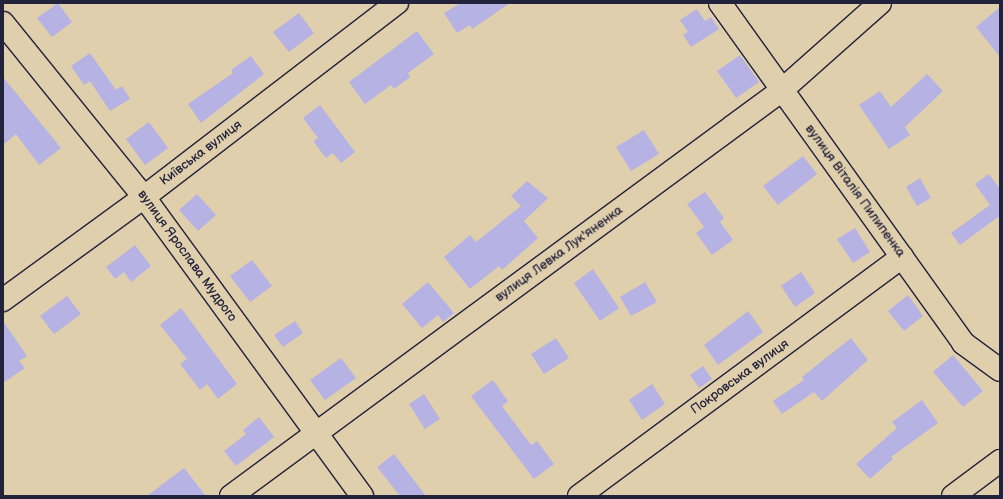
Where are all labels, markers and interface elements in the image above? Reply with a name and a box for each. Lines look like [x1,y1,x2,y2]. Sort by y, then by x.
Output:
street label: Київська вулиця [157,117,245,189]
street label: вулиця Віталія Пилипенка [802,122,908,260]
street label: вулиця Ярослава Мудрого [134,187,240,325]
street label: вулиця Левка Лук'яненка [492,203,626,305]
street label: Покровська вулиця [688,336,792,418]

